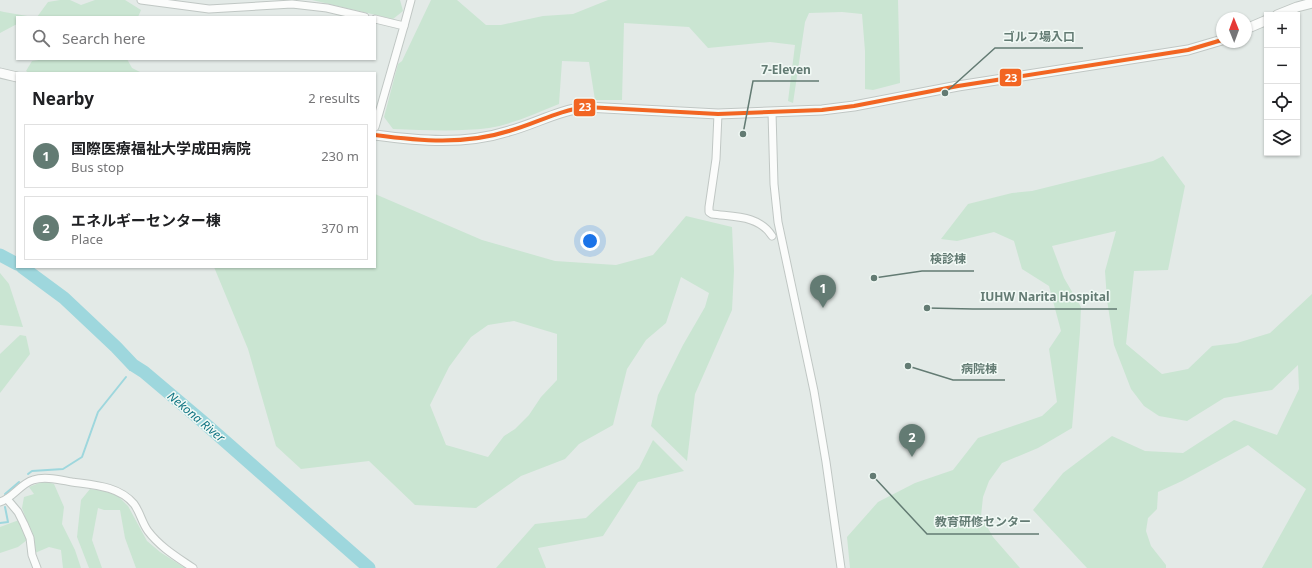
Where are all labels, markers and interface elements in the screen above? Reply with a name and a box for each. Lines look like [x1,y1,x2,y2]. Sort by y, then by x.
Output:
north arrow [1216,12,1252,48]
map controls [1264,12,1300,156]
button: + [1264,12,1300,48]
search box [16,16,376,60]
callout: ゴルフ場入口 [995,24,1083,48]
icon: search [30,27,52,49]
text: Search here [62,28,145,48]
text: ゴルフ場入口 [1003,28,1075,45]
button: − [1264,48,1300,84]
callout: 7-Eleven [753,57,819,81]
text: 7-Eleven [761,61,811,78]
line badge: 23 [999,68,1022,87]
text: 23 [1005,70,1017,85]
button: locate [1264,84,1300,120]
text: Nearby [32,87,94,110]
text: 2 results [308,89,360,107]
line badge: 23 [573,98,596,117]
text: 23 [579,99,591,114]
button: layers [1264,120,1300,156]
text: 国際医療福祉大学成田病院 [71,138,251,158]
text: 1 [42,147,50,165]
text: 230 m [321,147,359,165]
text: Bus stop [71,158,124,176]
text: エネルギーセンター棟 [71,210,221,230]
text: 2 [42,219,50,237]
text: 370 m [321,219,359,237]
text: Place [71,230,103,248]
your location [580,231,600,251]
callout: 検診棟 [922,247,974,271]
text: 検診棟 [930,250,966,267]
pin: 1 [810,275,836,308]
callout: IUHW Narita Hospital [973,285,1117,309]
text: IUHW Narita Hospital [981,288,1109,305]
callout: 病院棟 [953,356,1005,380]
text: 病院棟 [961,360,997,377]
water label: Nekona River [164,388,230,446]
pin: 2 [899,424,925,457]
callout: 教育研修センター [927,510,1039,534]
text: 教育研修センター [935,513,1031,530]

